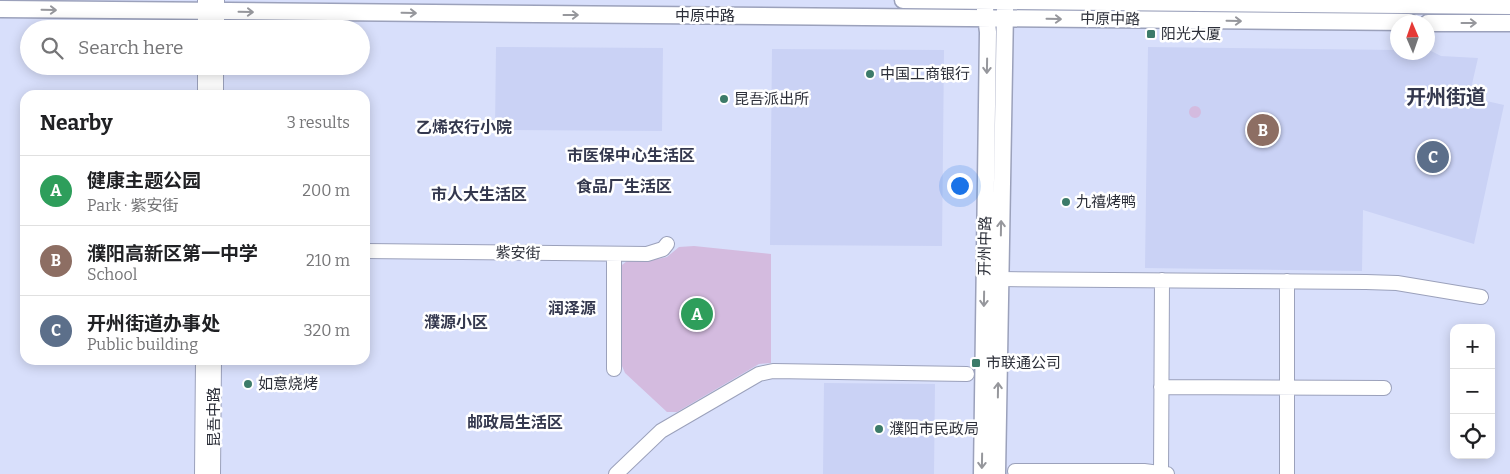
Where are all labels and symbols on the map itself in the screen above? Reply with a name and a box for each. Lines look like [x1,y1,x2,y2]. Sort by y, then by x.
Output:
one-way arrow [40,5,56,15]
one-way arrow [238,7,254,17]
street label: 中原中路 [675,7,735,25]
one-way arrow [400,8,416,18]
street label: 中原中路 [1080,9,1140,29]
one-way arrow [562,10,579,20]
one-way arrow [1045,14,1061,24]
north arrow [1390,15,1435,60]
one-way arrow [1225,16,1241,25]
one-way arrow [1460,18,1476,28]
place label: 阳光大厦 [1161,25,1221,43]
marker: 阳光大厦 [1145,28,1157,40]
one-way arrow [982,58,992,74]
place label: 中国工商银行 [880,65,970,83]
marker: 中国工商银行 [864,68,876,80]
district label: 开州街道 [1406,85,1486,109]
place label: 昆吾派出所 [734,90,809,108]
marker: 昆吾派出所 [718,93,730,105]
pin: B [1247,111,1279,149]
district label: 乙烯农行小院 [416,118,512,137]
pin: C [1417,138,1449,176]
district label: 市医保中心生活区 [567,146,695,165]
your location [947,173,973,199]
district label: 食品厂生活区 [576,177,672,196]
district label: 市人大生活区 [431,185,527,204]
place label: 九禧烤鸭 [1076,193,1136,211]
marker: 九禧烤鸭 [1060,196,1072,208]
street label: 开州中路 [975,216,995,276]
one-way arrow [996,220,1006,236]
street label: 紫安街 [495,244,541,262]
one-way arrow [979,290,989,307]
pin: A [681,295,713,333]
district label: 润泽源 [548,299,596,318]
district label: 濮源小区 [424,313,488,332]
place label: 市联通公司 [986,354,1061,372]
marker: 市联通公司 [970,357,982,369]
place label: 如意烧烤 [258,375,318,393]
marker: 如意烧烤 [242,378,254,390]
one-way arrow [993,383,1003,399]
street label: 昆吾中路 [205,387,223,447]
district label: 邮政局生活区 [467,413,563,432]
place label: 濮阳市民政局 [889,420,979,438]
marker: 濮阳市民政局 [873,423,885,435]
one-way arrow [977,453,987,469]

